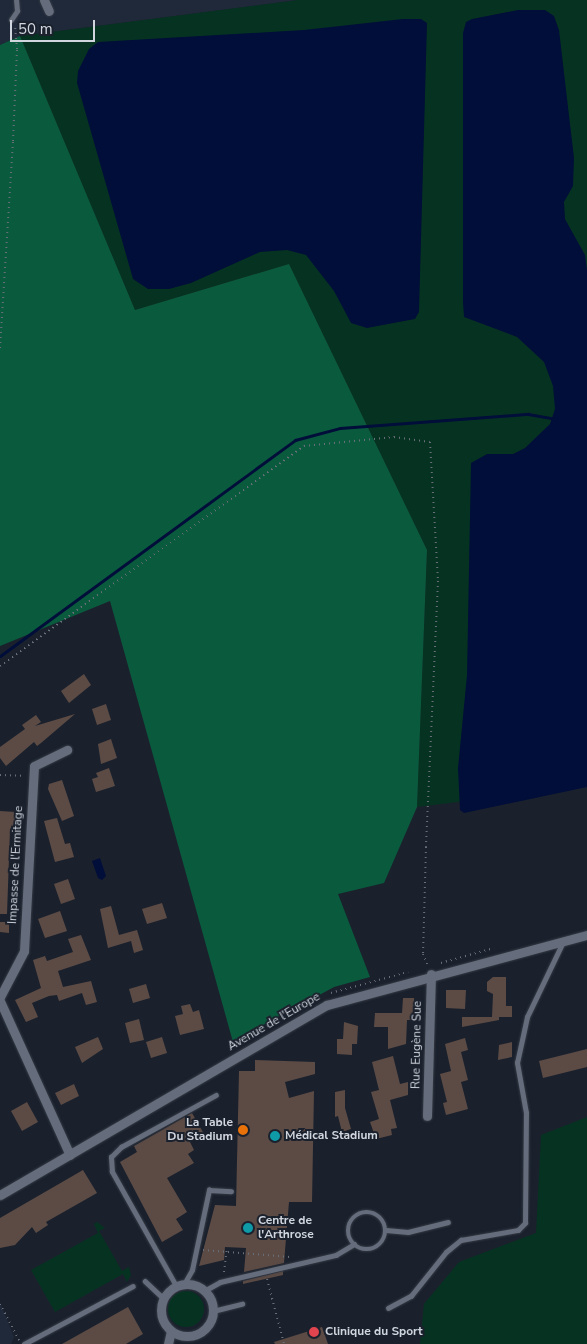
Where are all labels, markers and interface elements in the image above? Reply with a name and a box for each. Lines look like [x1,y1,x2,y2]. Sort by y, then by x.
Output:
scale bar [12,10,98,42]
text: 50 m [18,19,53,39]
street label: Impasse de l'Ermitage [6,806,26,924]
street label: Avenue de l'Europe [225,990,323,1054]
street label: Rue Eugène Sue [409,1001,425,1089]
place label: La Table Du Stadium [167,1116,233,1144]
marker: La Table Du Stadium [237,1124,249,1136]
place label: Médical Stadium [285,1129,378,1143]
marker: Médical Stadium [269,1130,281,1142]
place label: Centre de l'Arthrose [258,1214,314,1242]
marker: Centre de l'Arthrose [242,1222,254,1234]
marker: Clinique du Sport [307,1325,321,1339]
place label: Clinique du Sport [325,1325,423,1339]

